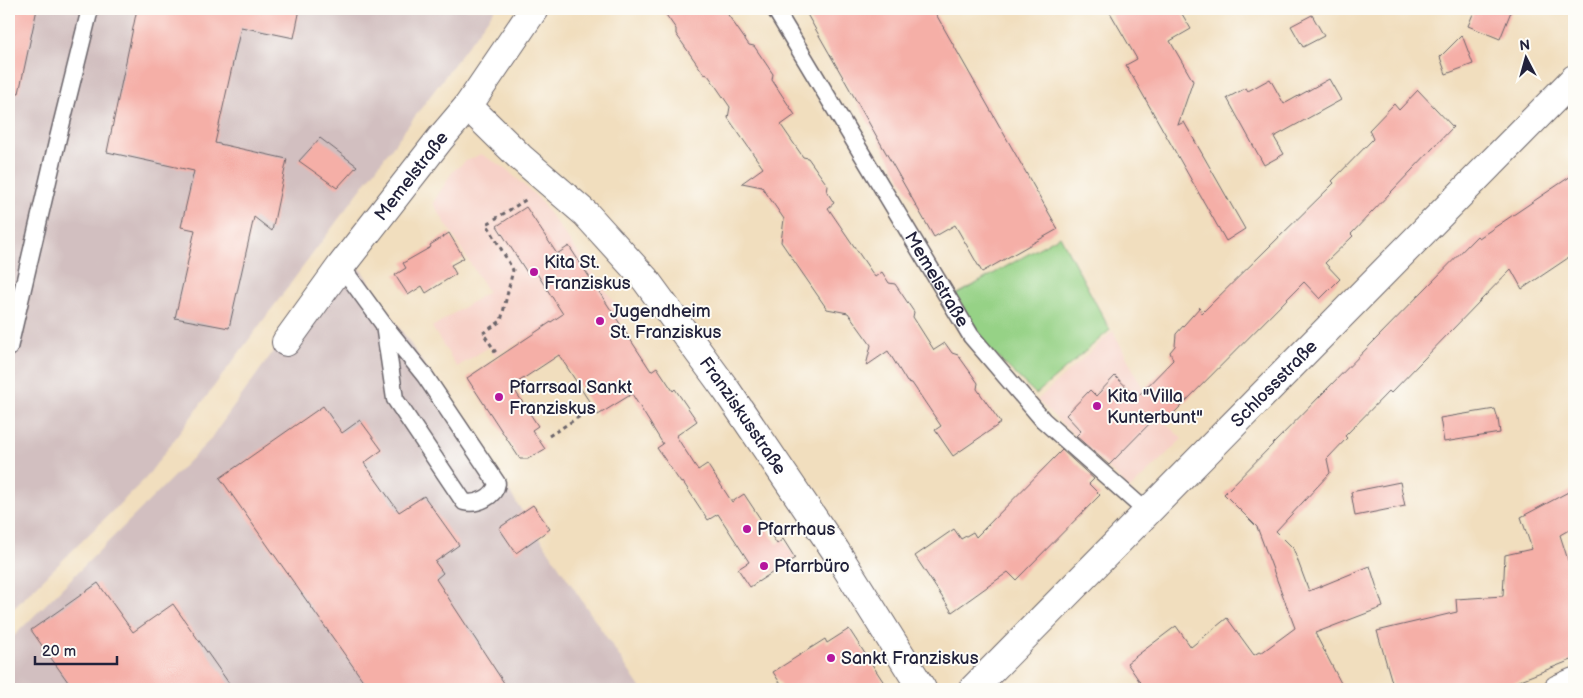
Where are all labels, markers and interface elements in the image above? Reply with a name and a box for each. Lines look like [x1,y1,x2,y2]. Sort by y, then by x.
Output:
north arrow [1500,32,1550,82]
text: N [1519,37,1531,55]
street label: Memelstraße [370,127,453,225]
street label: Memelstraße [900,228,974,331]
place label: Kita St. Franziskus [544,252,631,294]
marker: Kita St. Franziskus [528,266,540,278]
place label: Jugendheim St. Franziskus [610,301,721,343]
marker: Jugendheim St. Franziskus [594,315,606,327]
street label: Schlossstraße [1227,335,1322,431]
street label: Franziskusstraße [695,353,791,479]
place label: Pfarrsaal Sankt Franziskus [509,377,633,419]
place label: Kita "Villa Kunterbunt" [1107,386,1203,428]
marker: Pfarrsaal Sankt Franziskus [493,391,505,403]
marker: Kita "Villa Kunterbunt" [1091,400,1103,412]
place label: Pfarrhaus [757,519,836,540]
marker: Pfarrhaus [741,523,753,535]
place label: Pfarrbüro [774,556,850,577]
marker: Pfarrbüro [758,560,770,572]
scale bar [35,633,118,665]
text: 20 m [42,642,76,661]
place label: Sankt Franziskus [841,648,979,669]
marker: Sankt Franziskus [825,652,837,664]

